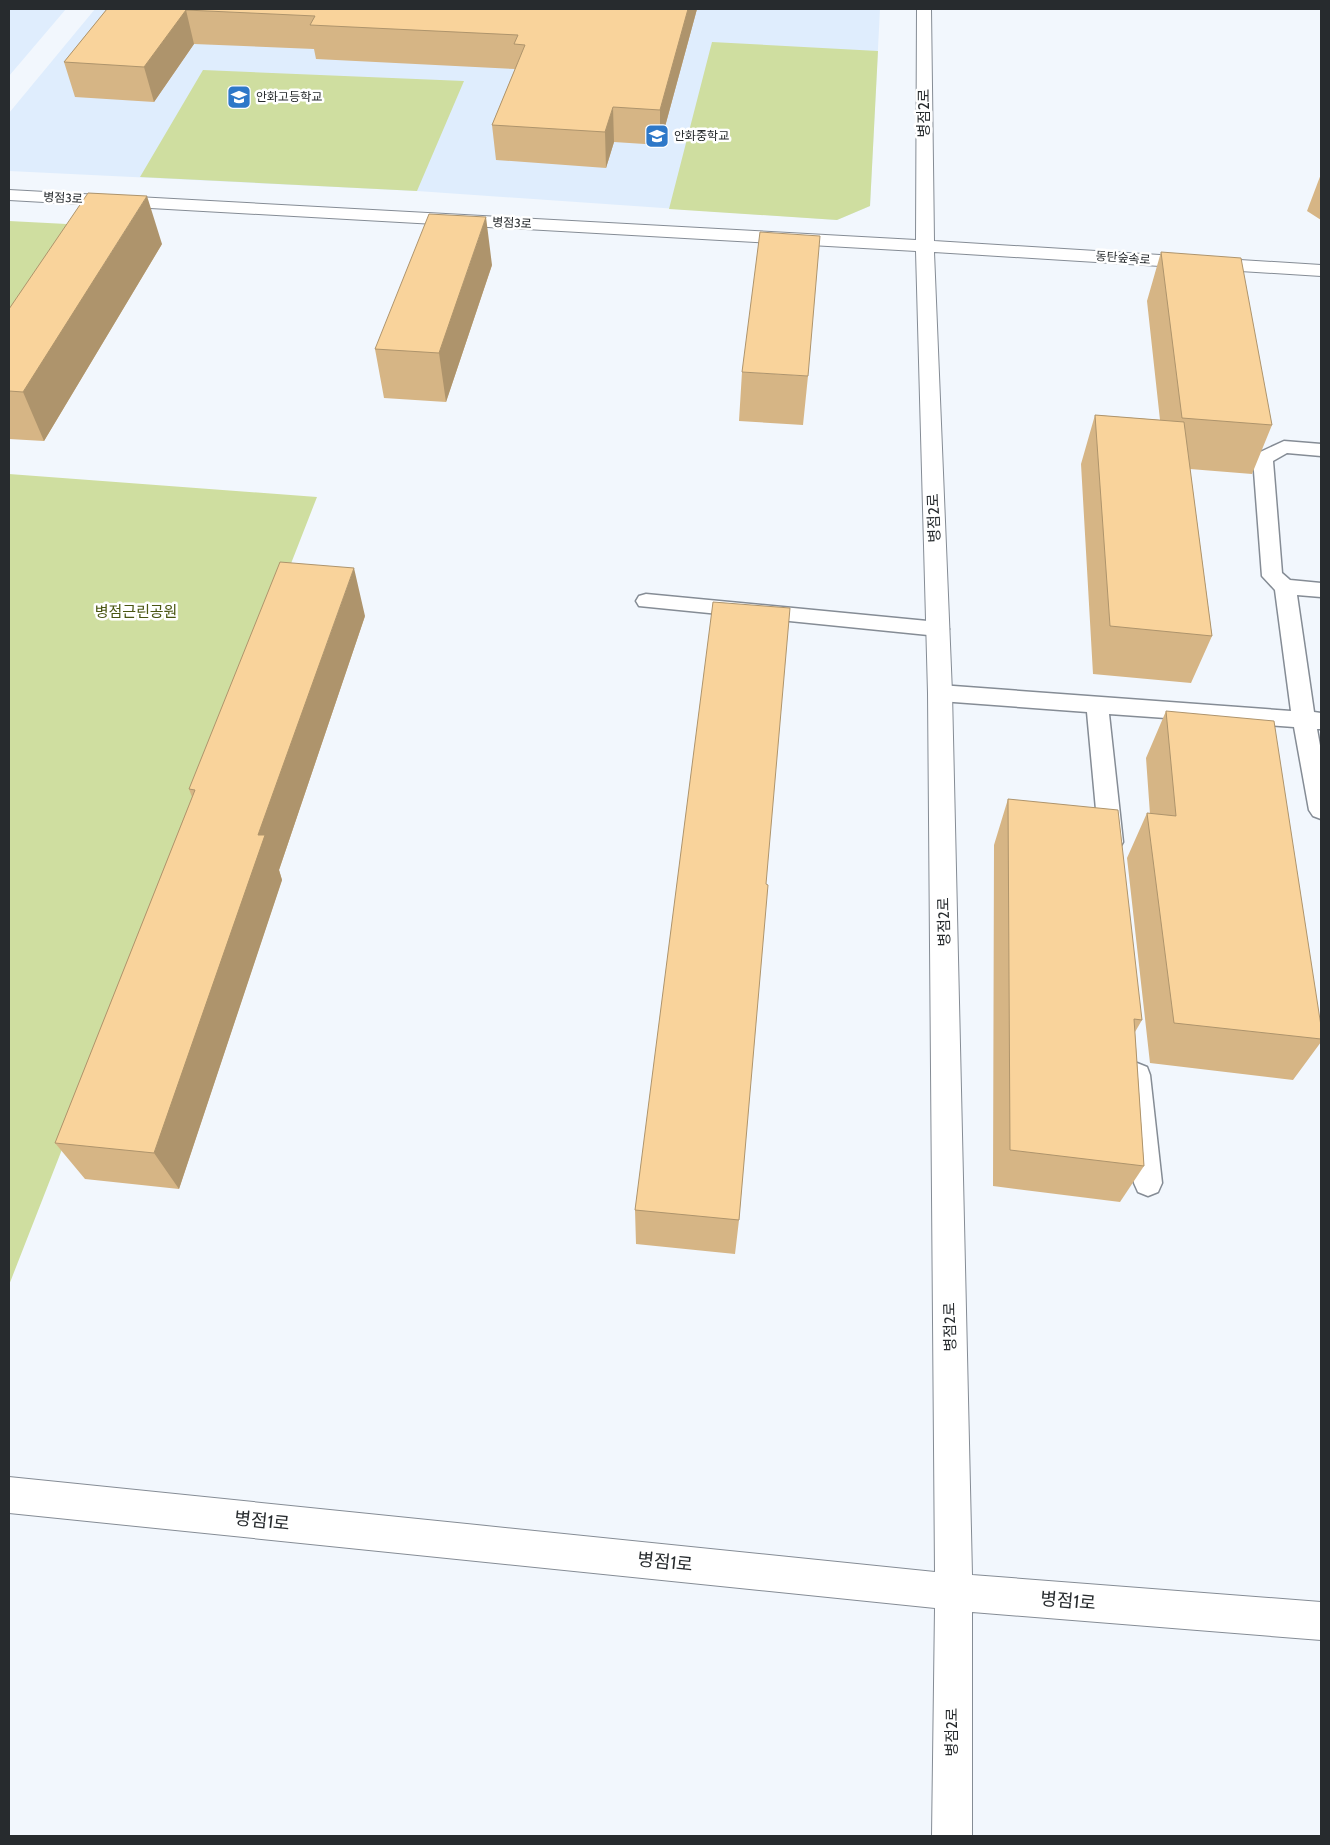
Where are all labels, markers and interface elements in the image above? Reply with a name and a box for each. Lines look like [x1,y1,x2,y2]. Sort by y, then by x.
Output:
school or university icon: 안화고등학교 [226,84,252,110]
street label: 병점2로 [915,88,933,138]
place label: 안화고등학교 [256,89,322,104]
school or university icon: 안화중학교 [644,123,670,149]
place label: 안화중학교 [674,128,729,143]
street label: 병점3로 [43,189,83,206]
street label: 병점3로 [492,214,532,231]
street label: 동탄숲속로 [1095,248,1151,267]
street label: 병점2로 [924,493,944,543]
park label: 병점근린공원 [95,603,177,621]
street label: 병점2로 [935,897,953,947]
street label: 병점2로 [941,1302,959,1352]
street label: 병점1로 [233,1507,291,1535]
street label: 병점1로 [636,1548,694,1576]
street label: 병점1로 [1039,1588,1097,1614]
street label: 병점2로 [943,1707,961,1757]

